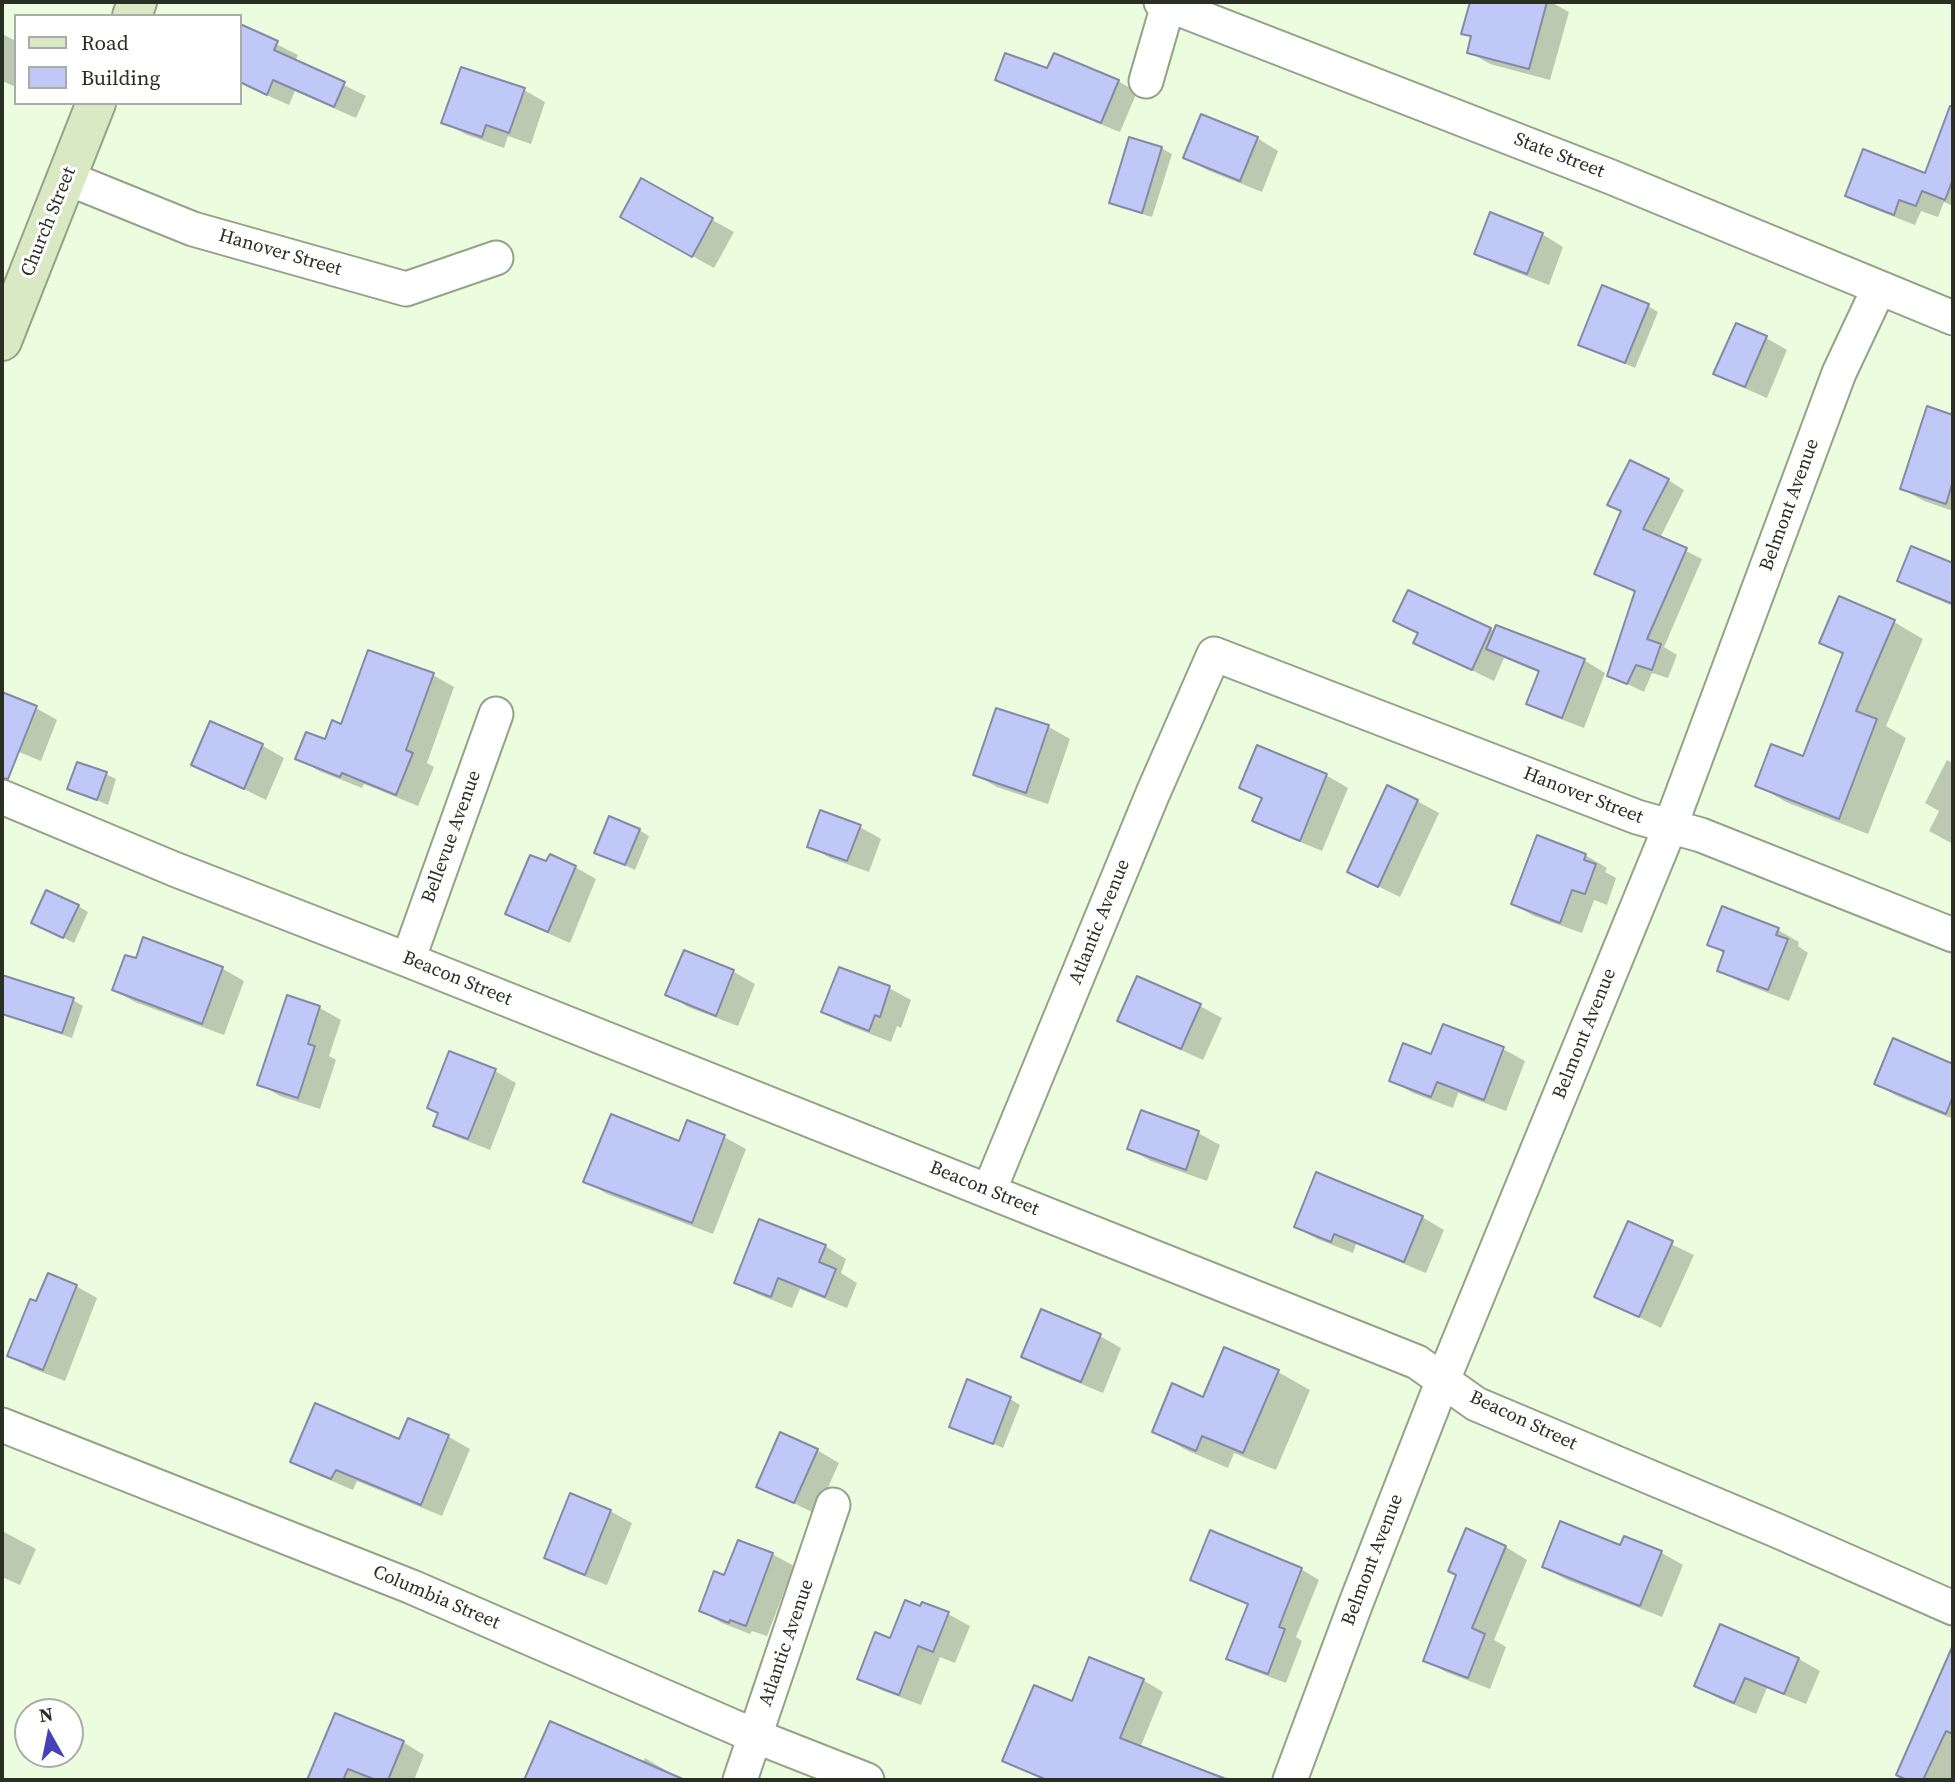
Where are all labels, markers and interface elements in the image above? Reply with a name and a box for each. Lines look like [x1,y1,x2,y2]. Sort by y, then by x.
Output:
legend [14,14,242,105]
text: Road [81,28,129,57]
text: Building [81,63,160,92]
street label: State Street [1511,128,1607,184]
street label: Church Street [17,164,81,280]
street label: Hanover Street [216,225,344,281]
street label: Belmont Avenue [1756,436,1824,574]
street label: Hanover Street [1520,763,1646,829]
street label: Bellevue Avenue [417,768,487,906]
street label: Atlantic Avenue [1065,856,1135,988]
street label: Beacon Street [399,947,515,1011]
street label: Belmont Avenue [1548,965,1622,1103]
street label: Beacon Street [926,1157,1042,1221]
street label: Beacon Street [1466,1386,1580,1456]
street label: Belmont Avenue [1337,1491,1409,1629]
street label: Columbia Street [369,1561,503,1635]
street label: Atlantic Avenue [755,1577,819,1709]
north arrow [14,1698,84,1768]
text: N [37,1700,55,1728]

